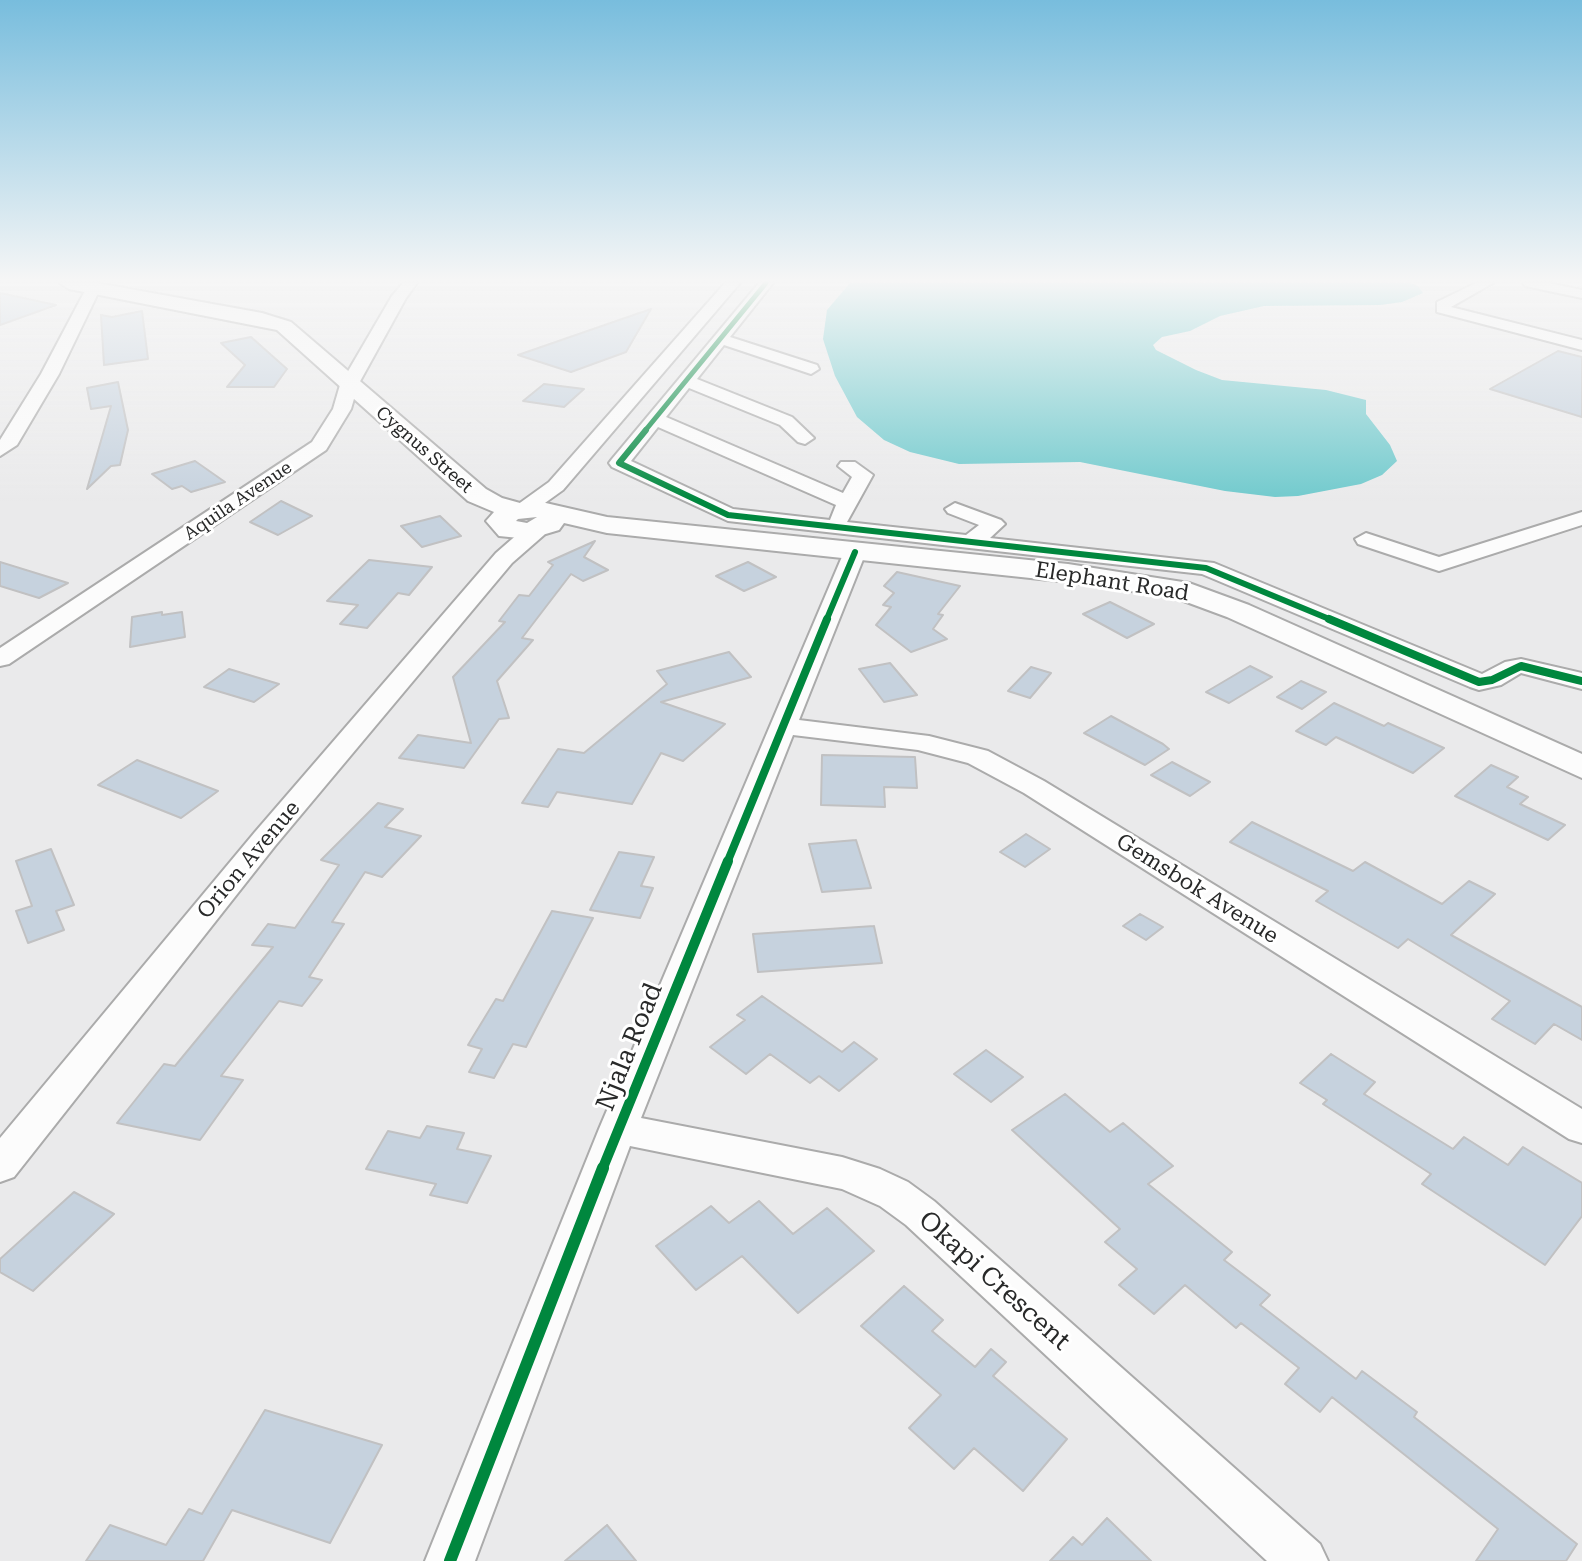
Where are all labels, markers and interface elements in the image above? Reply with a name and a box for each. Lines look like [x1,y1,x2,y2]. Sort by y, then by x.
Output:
street label: Cygnus Street [371,402,477,498]
street label: Aquila Avenue [180,457,296,545]
street label: Elephant Road [1033,557,1191,607]
street label: Orion Avenue [192,796,306,924]
street label: Gemsbok Avenue [1111,828,1283,950]
street label: Njala Road [590,979,670,1115]
street label: Okapi Crescent [912,1205,1076,1357]

